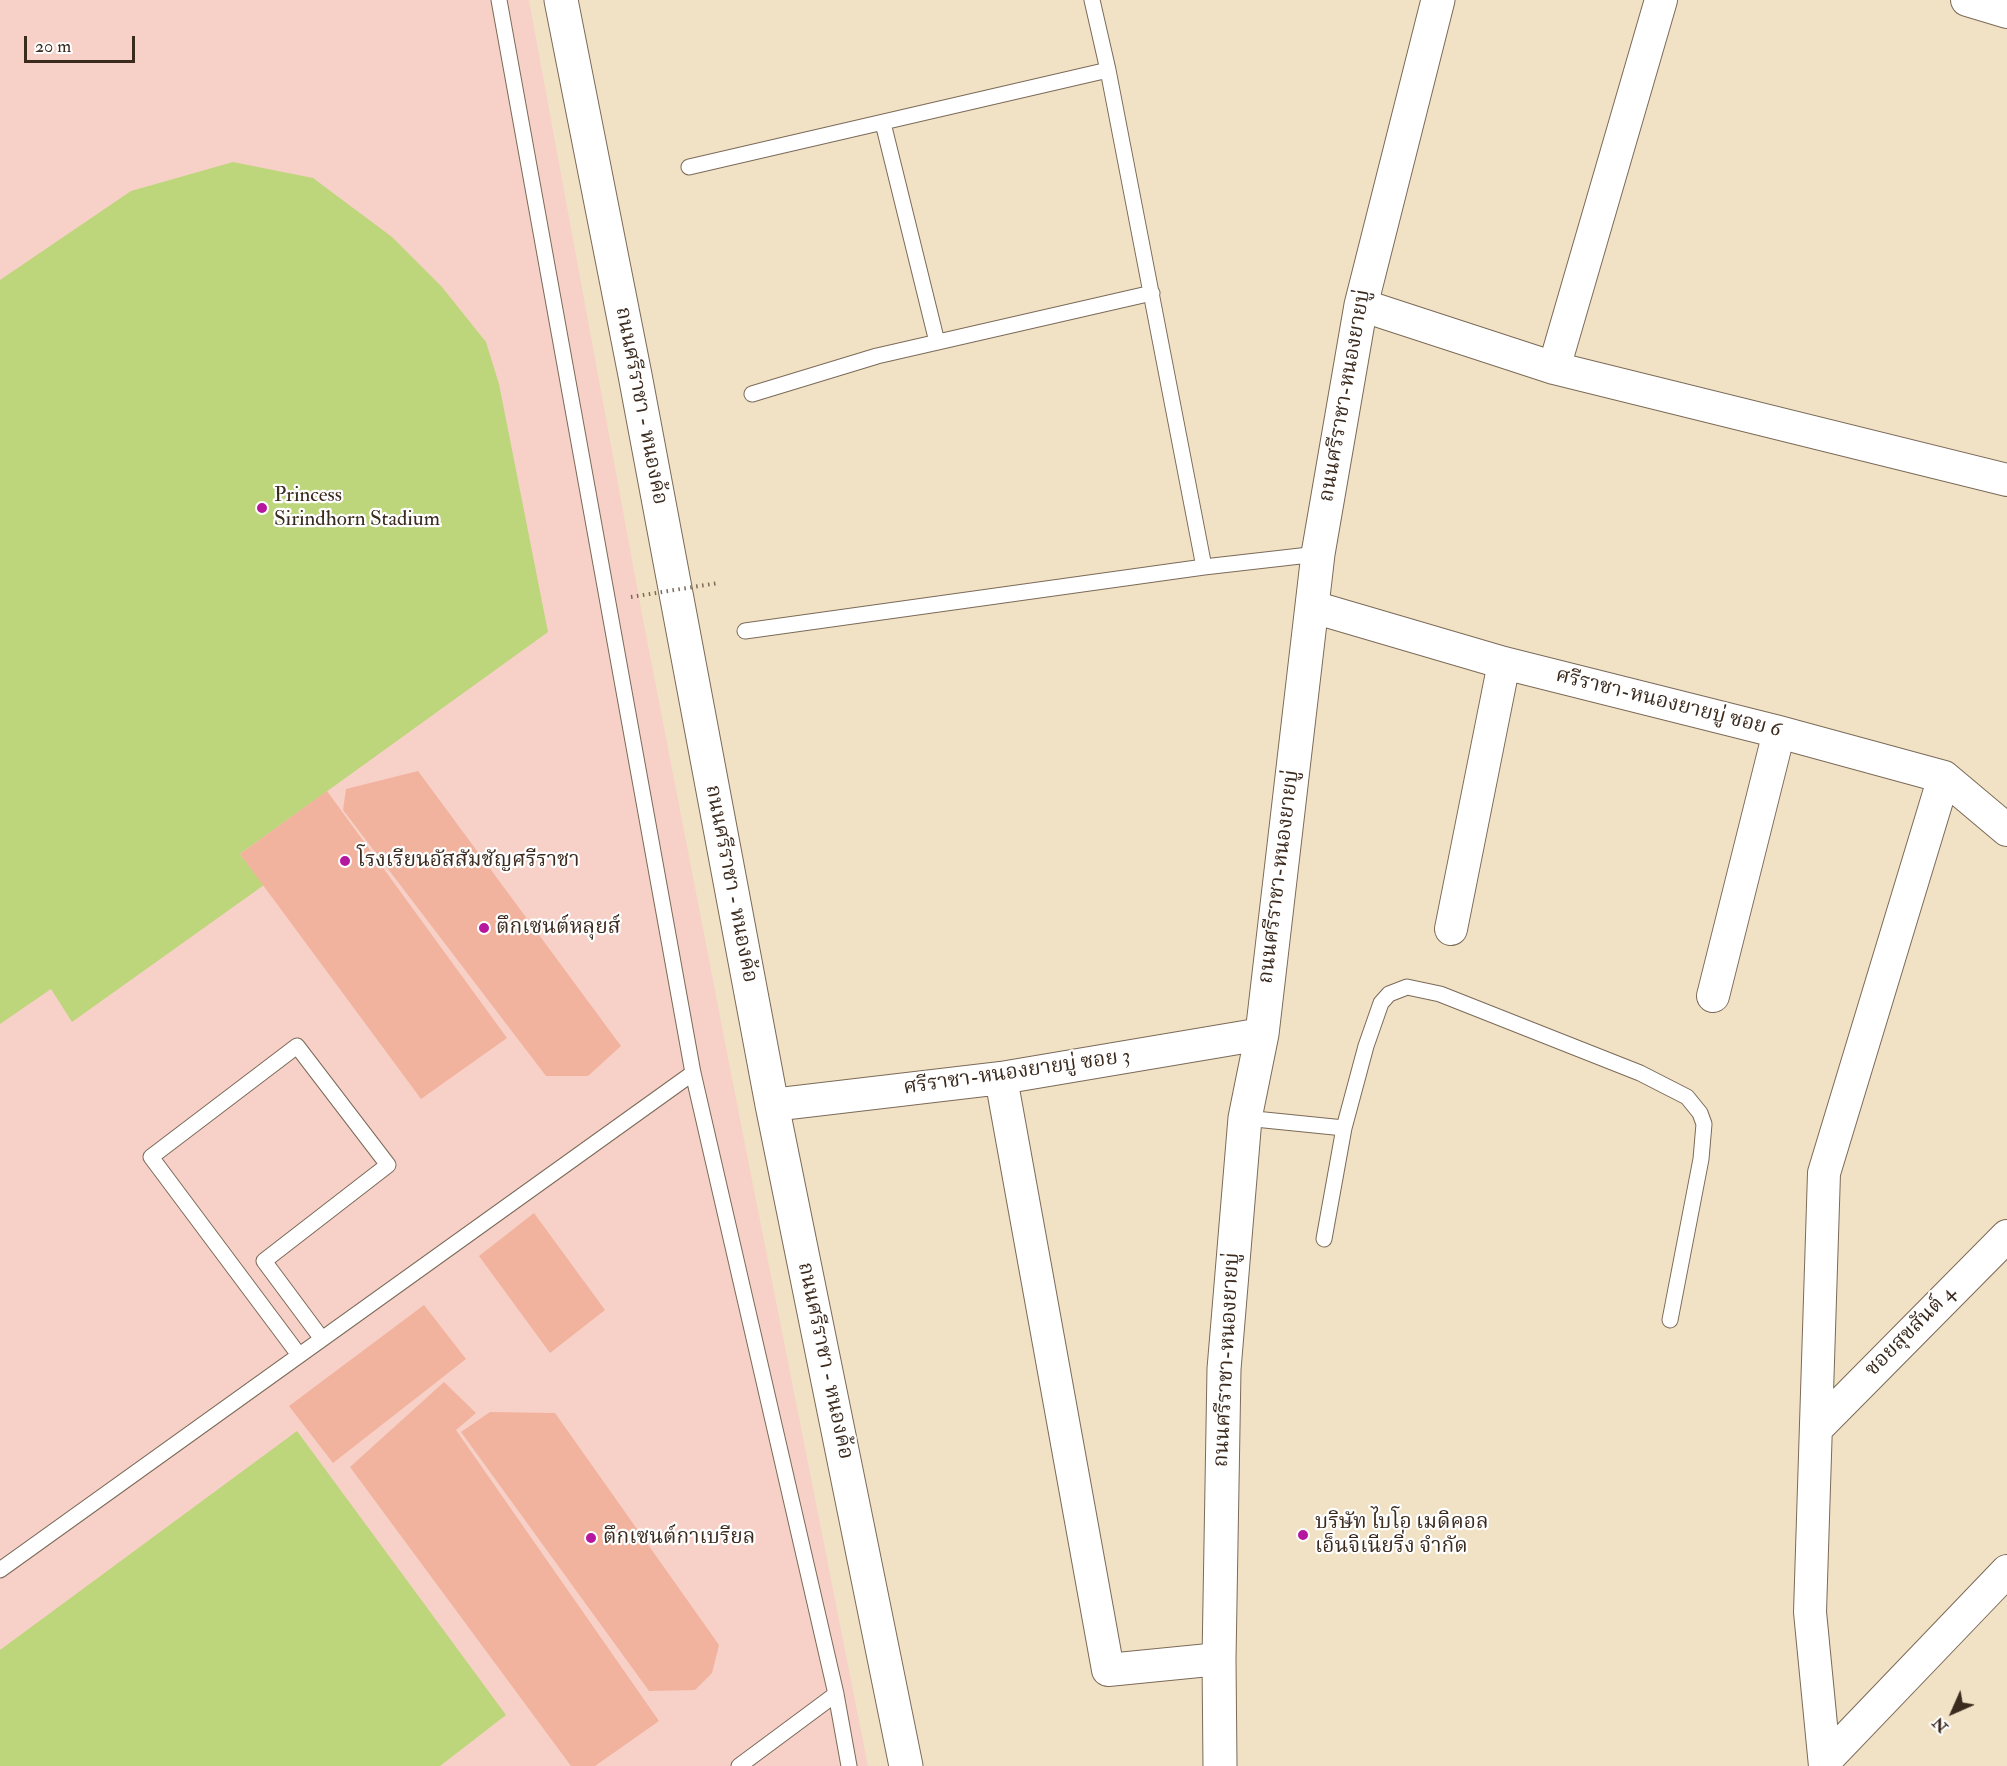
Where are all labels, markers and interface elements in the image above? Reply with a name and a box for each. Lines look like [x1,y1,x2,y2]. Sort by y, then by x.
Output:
scale bar [27,24,138,62]
text: 20 m [35,35,71,58]
street label: ถนนศรีราชา-หนองยายบู่ [1315,288,1377,504]
street label: ถนนศรีราชา - หนองค้อ [608,305,672,507]
place label: Princess Sirindhorn Stadium [274,483,440,533]
marker: Princess Sirindhorn Stadium [255,501,269,515]
street label: ศรีราชา-หนองยายบู่ ซอย 6 [1553,664,1783,744]
street label: ถนนศรีราชา-หนองยายบู่ [1254,769,1306,985]
street label: ถนนศรีราชา - หนองค้อ [698,783,762,985]
place label: โรงเรียนอัสสัมชัญศรีราชา [357,848,579,874]
marker: โรงเรียนอัสสัมชัญศรีราชา [338,854,352,868]
place label: ตึกเซนต์หลุยส์ [496,915,621,941]
marker: ตึกเซนต์หลุยส์ [477,921,491,935]
street label: ศรีราชา-หนองยายบู่ ซอย 3 [902,1045,1132,1101]
street label: ถนนศรีราชา-หนองยายบู่ [1210,1252,1246,1468]
street label: ถนนศรีราชา - หนองค้อ [791,1260,857,1462]
street label: ซอยสุขสันต์ 4 [1860,1281,1962,1383]
place label: บริษัท ไบโอ เมดิคอล เอ็นจิเนียริ่ง จำกัด [1315,1510,1488,1560]
place label: ตึกเซนต์กาเบรียล [603,1525,755,1551]
marker: บริษัท ไบโอ เมดิคอล เอ็นจิเนียริ่ง จำกัด [1296,1528,1310,1542]
marker: ตึกเซนต์กาเบรียล [584,1531,598,1545]
north arrow [1923,1682,1983,1742]
text: N [1928,1713,1952,1737]

